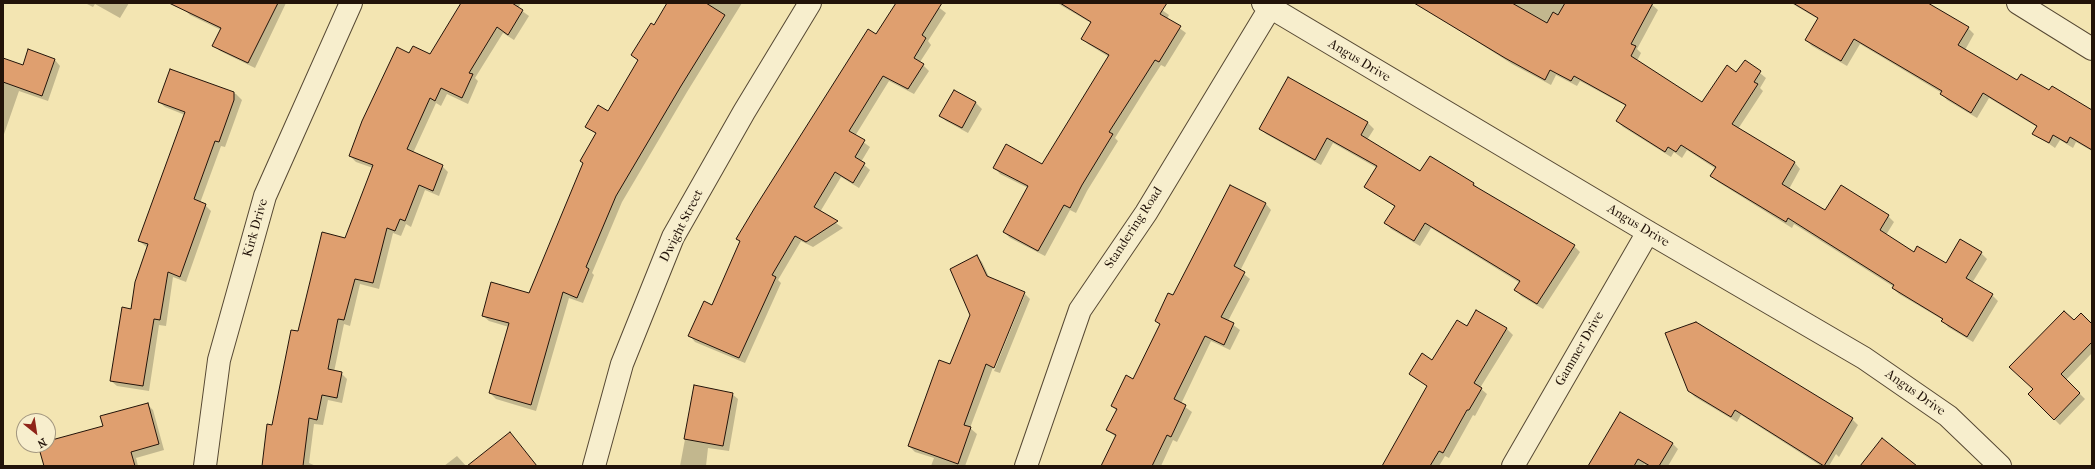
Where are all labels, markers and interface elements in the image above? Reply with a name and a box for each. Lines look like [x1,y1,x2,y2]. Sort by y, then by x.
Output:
street label: Angus Drive [1325,36,1393,86]
street label: Standering Road [1102,184,1166,272]
street label: Dwight Street [657,187,707,265]
street label: Kirk Drive [240,197,272,259]
street label: Angus Drive [1604,201,1672,251]
street label: Gammer Drive [1552,309,1608,389]
street label: Angus Drive [1882,367,1948,419]
north arrow [16,413,56,453]
text: N [35,435,49,451]

